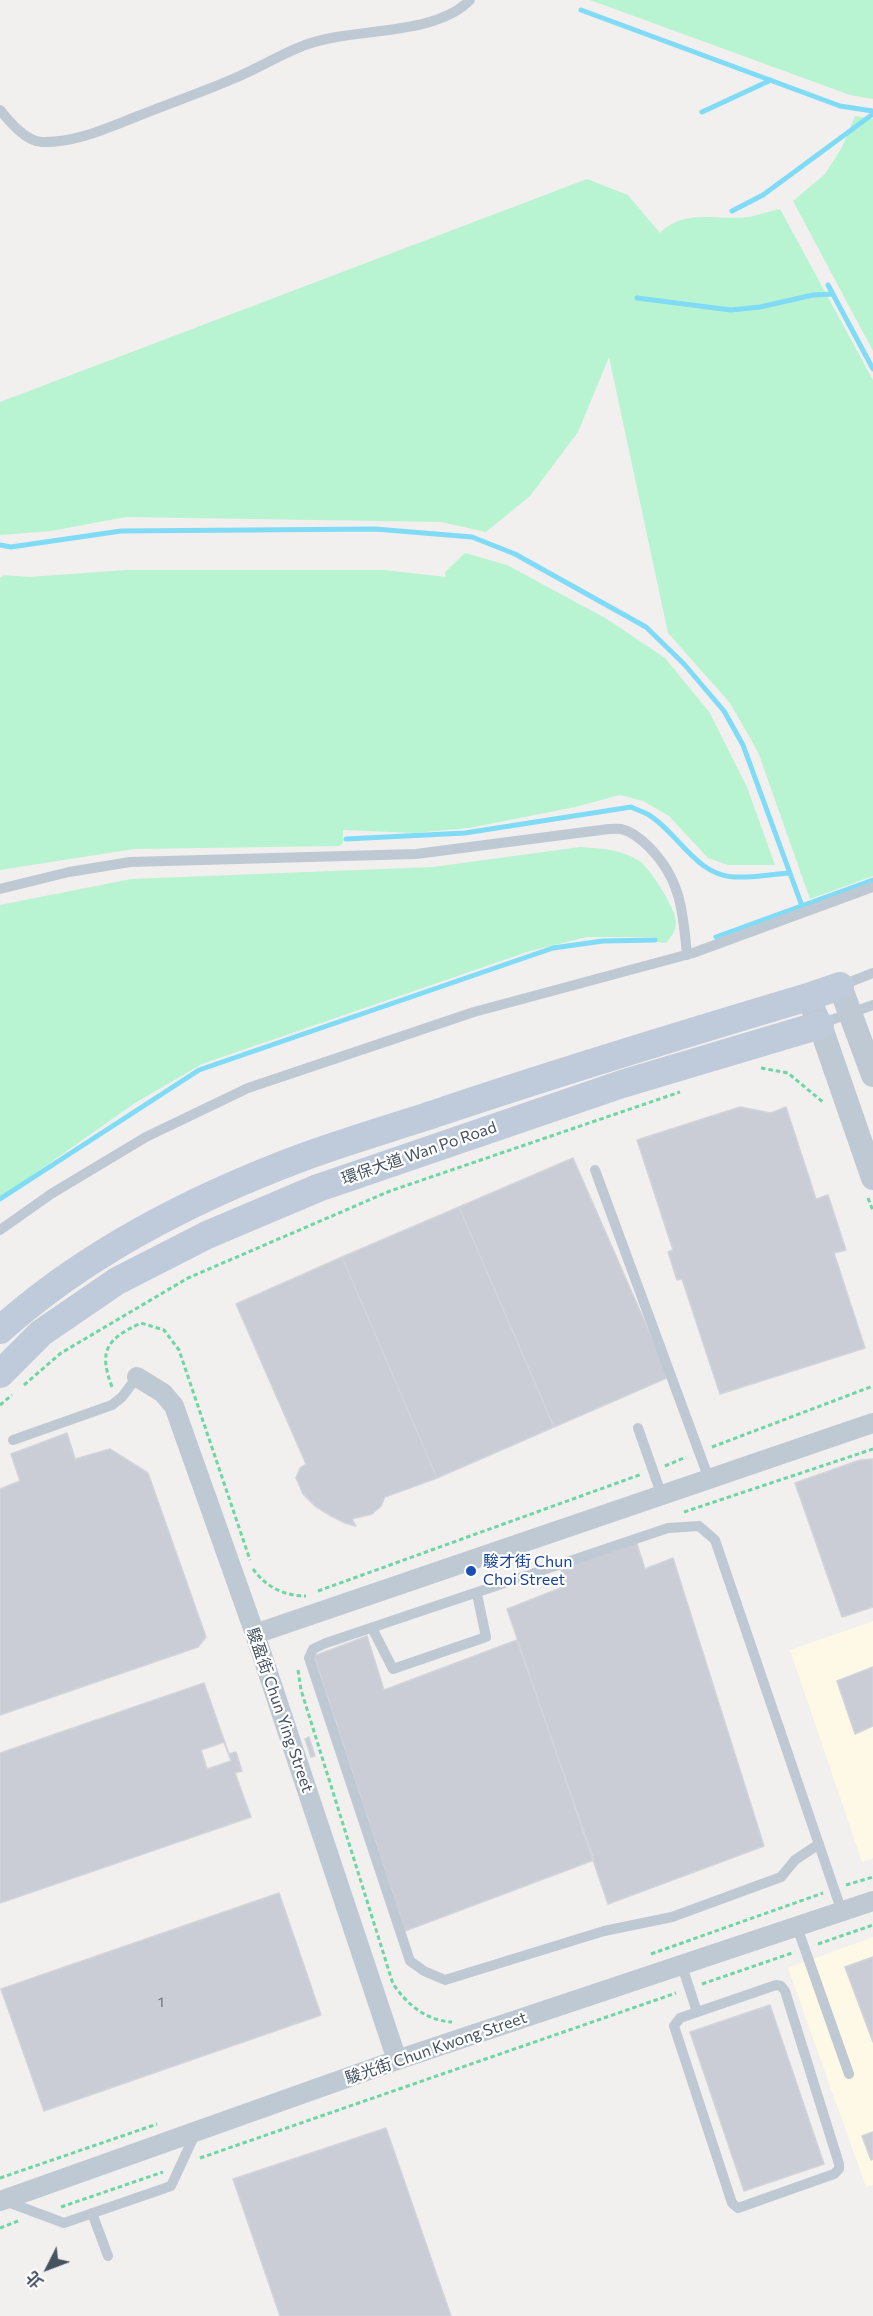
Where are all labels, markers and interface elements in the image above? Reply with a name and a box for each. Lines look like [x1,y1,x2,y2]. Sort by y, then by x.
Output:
street label: 環保大道 Wan Po Road [339,1117,499,1189]
place label: 駿才街 Chun Choi Street [483,1552,572,1590]
marker: 駿才街 Chun Choi Street [464,1564,478,1578]
street label: 駿盈街 Chun Ying Street [243,1625,317,1795]
house number: 1 [158,1994,164,2010]
street label: 駿光街 Chun Kwong Street [343,2008,529,2088]
north arrow [18,2238,78,2298]
text: 北 [22,2268,47,2293]

